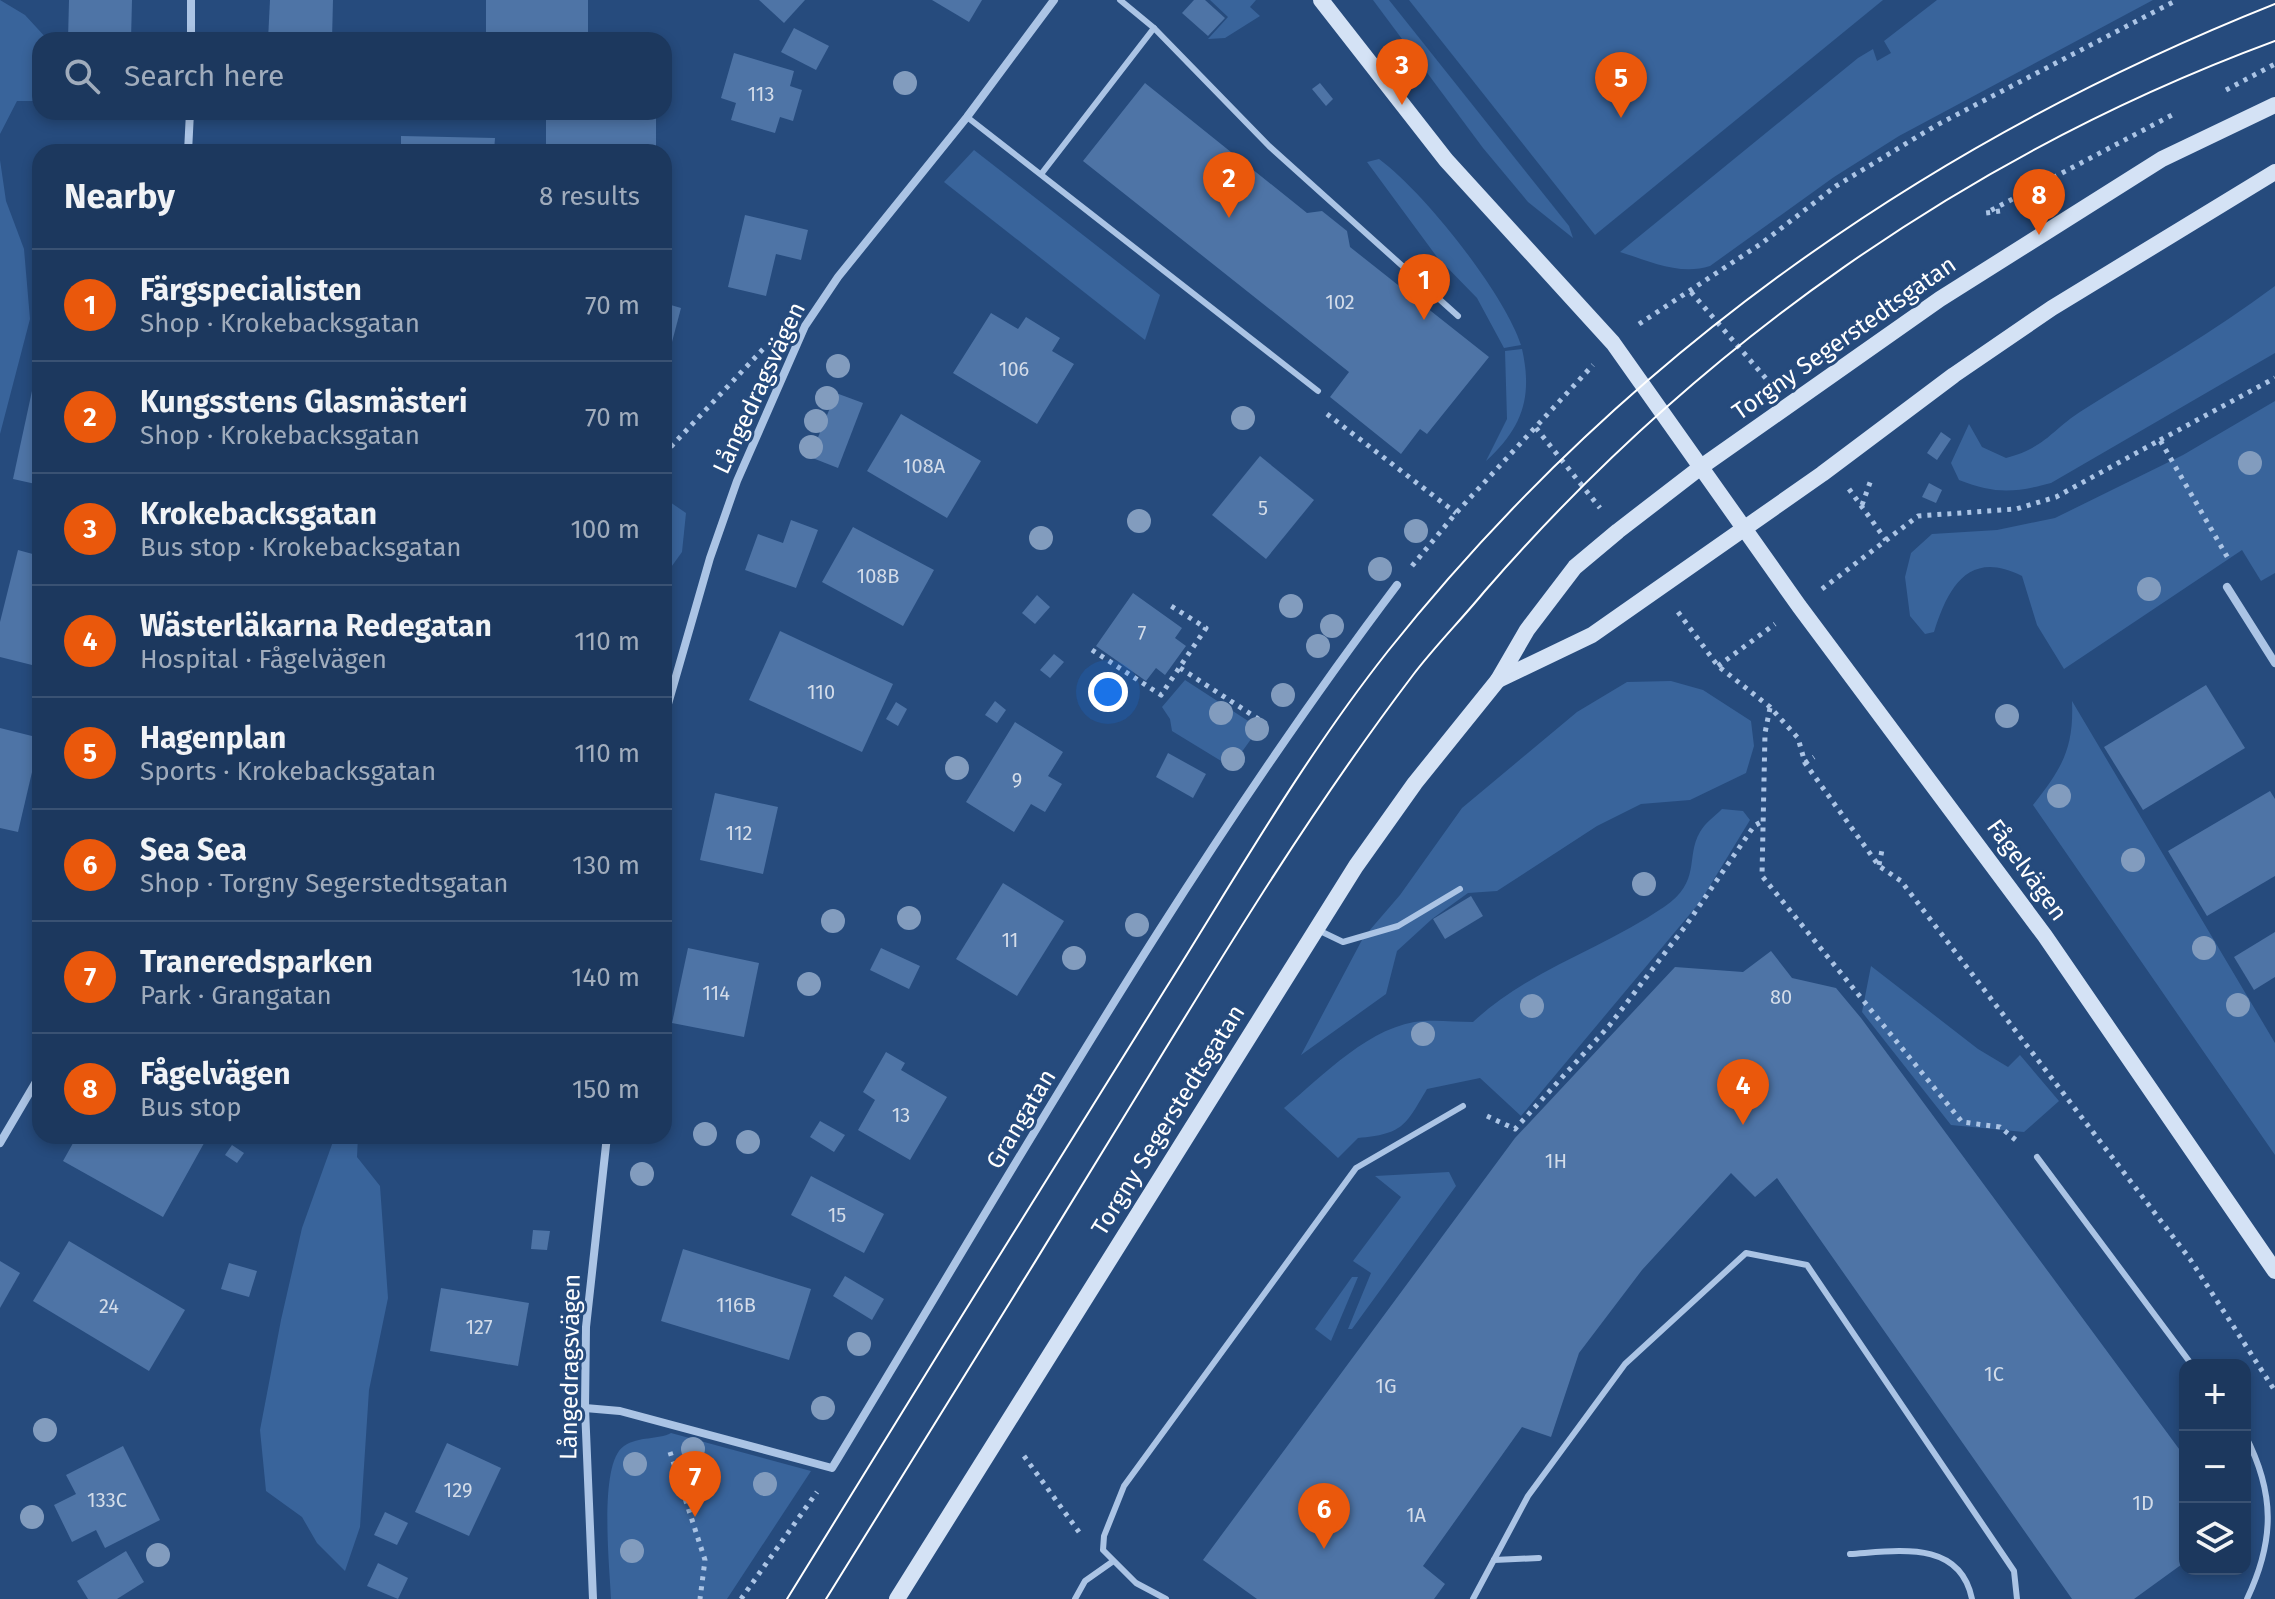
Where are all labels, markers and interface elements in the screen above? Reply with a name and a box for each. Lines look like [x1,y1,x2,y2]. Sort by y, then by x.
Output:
search box [32,32,672,120]
pin: 3 [1376,39,1428,105]
pin: 5 [1595,52,1647,118]
icon: search [60,54,104,98]
text: Search here [124,58,284,94]
house number: 113 [747,82,775,106]
pin: 2 [1203,152,1255,218]
pin: 8 [2013,169,2065,235]
text: Nearby [64,176,175,217]
text: 8 results [539,181,640,212]
street label: Torgny Segerstedtsgatan [1727,250,1961,426]
pin: 1 [1398,254,1450,320]
text: Färgspecialisten [140,272,362,308]
text: 1 [84,290,96,321]
text: 70 m [585,290,640,321]
house number: 102 [1325,290,1355,314]
street label: Långedragsvägen [707,298,811,478]
text: Shop · Krokebacksgatan [140,308,420,339]
house number: 106 [999,357,1029,381]
text: Kungsstens Glasmästeri [140,384,467,420]
text: 2 [83,402,97,433]
text: 70 m [585,402,640,433]
text: Shop · Krokebacksgatan [140,420,420,451]
house number: 108A [903,454,946,478]
text: Krokebacksgatan [140,496,377,532]
house number: 5 [1258,496,1268,520]
text: 3 [83,514,97,545]
text: 100 m [571,514,640,545]
text: Bus stop · Krokebacksgatan [140,532,462,563]
house number: 108B [857,564,900,588]
text: Wästerläkarna Redegatan [140,608,492,644]
house number: 7 [1138,621,1147,645]
text: 4 [83,626,97,657]
text: 110 m [574,626,640,657]
text: Hospital · Fågelvägen [140,644,387,675]
your location [1088,672,1128,712]
house number: 110 [807,680,835,704]
text: Hagenplan [140,720,286,756]
text: 5 [83,738,97,769]
text: 110 m [574,738,640,769]
text: Sports · Krokebacksgatan [140,756,436,787]
house number: 9 [1012,768,1022,792]
street label: Fågelvägen [1981,814,2073,926]
house number: 112 [726,821,752,845]
text: Sea Sea [140,832,247,868]
text: 6 [83,850,97,881]
text: 130 m [572,850,640,881]
text: Shop · Torgny Segerstedtsgatan [140,868,509,899]
house number: 11 [1001,928,1019,952]
text: Traneredsparken [140,944,373,980]
text: 7 [84,962,96,993]
text: 140 m [571,962,640,993]
text: Park · Grangatan [140,980,332,1011]
house number: 114 [702,981,730,1005]
house number: 80 [1770,985,1792,1009]
street label: Torgny Segerstedtsgatan [1086,1000,1250,1240]
text: Fågelvägen [140,1056,291,1092]
pin: 4 [1717,1059,1769,1125]
street label: Grangatan [980,1064,1062,1174]
text: 8 [82,1074,98,1105]
text: 150 m [572,1074,640,1105]
text: Bus stop [140,1092,242,1123]
house number: 13 [892,1103,910,1127]
house number: 1H [1545,1149,1567,1173]
house number: 15 [828,1203,846,1227]
street label: Långedragsvägen [554,1274,586,1460]
house number: 116B [716,1293,756,1317]
house number: 24 [99,1294,119,1318]
house number: 127 [465,1315,493,1339]
map controls [2179,1359,2251,1575]
button: + [2179,1359,2251,1431]
house number: 1C [1984,1362,2004,1386]
house number: 1G [1375,1374,1397,1398]
button: − [2179,1431,2251,1503]
pin: 7 [669,1451,721,1517]
house number: 129 [444,1478,472,1502]
pin: 6 [1298,1483,1350,1549]
house number: 133C [87,1488,127,1512]
house number: 1D [2132,1491,2154,1515]
house number: 1A [1406,1503,1427,1527]
button: layers [2179,1503,2251,1575]

